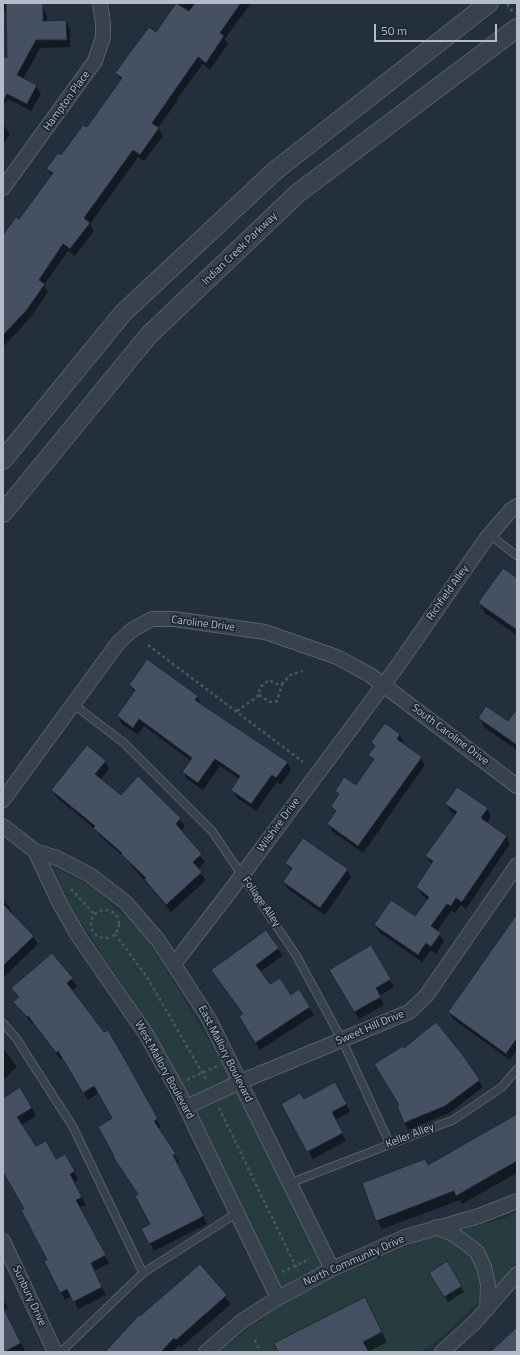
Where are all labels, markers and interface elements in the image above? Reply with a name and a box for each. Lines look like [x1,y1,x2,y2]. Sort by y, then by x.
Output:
scale bar [376,16,499,42]
text: 50 m [381,21,407,40]
street label: Hampton Place [41,69,93,133]
street label: Indian Creek Parkway [200,210,280,288]
street label: Richfield Alley [424,563,472,623]
street label: Caroline Drive [170,614,236,634]
street label: South Caroline Drive [409,702,491,768]
street label: Wilshire Drive [255,795,303,855]
street label: Foliage Alley [239,875,283,929]
street label: East Mallory Boulevard [195,1003,255,1105]
street label: Sweet Hill Drive [334,1008,406,1048]
street label: West Mallory Boulevard [131,1019,197,1121]
street label: Keller Alley [384,1121,436,1151]
street label: North Community Drive [301,1233,407,1289]
street label: Sunbury Drive [9,1264,49,1328]

